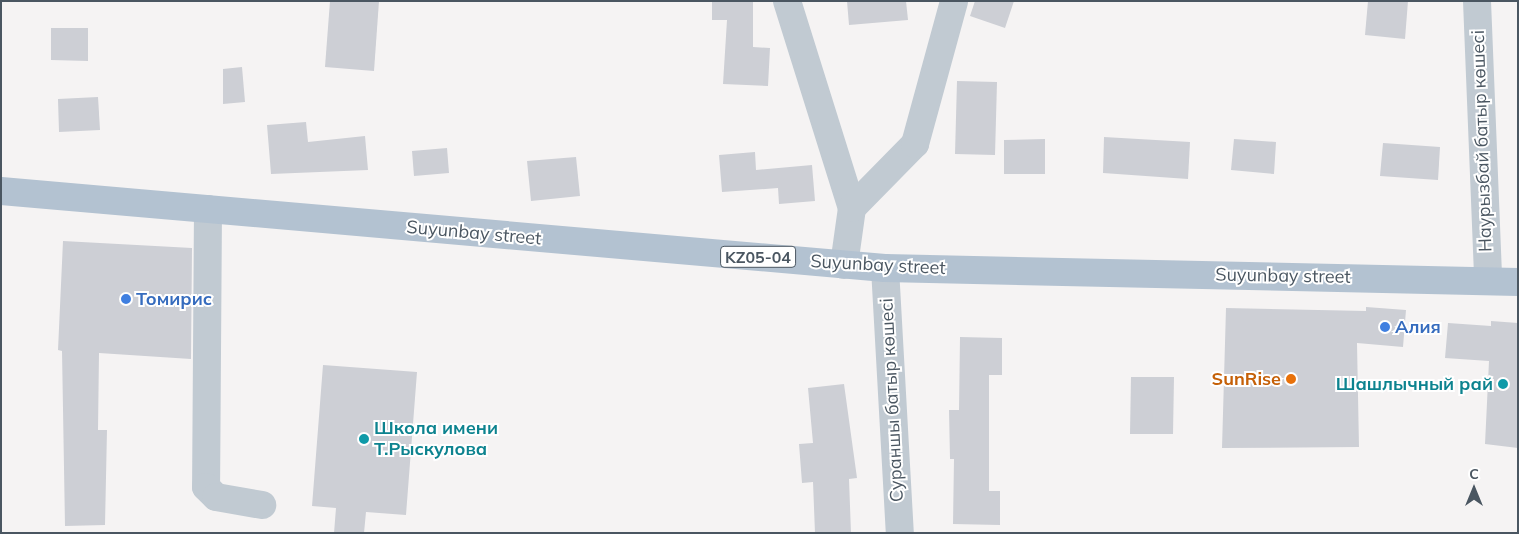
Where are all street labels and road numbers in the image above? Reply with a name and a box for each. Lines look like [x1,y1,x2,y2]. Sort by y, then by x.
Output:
street label: Наурызбай батыр көшесі [1467,30,1497,252]
street label: Suyunbay street [406,216,542,250]
road number: KZ05-04 [719,243,797,270]
street label: Suyunbay street [810,251,946,279]
street label: Suyunbay street [1215,264,1351,288]
street label: Сураншы батыр көшесі [876,297,908,503]

